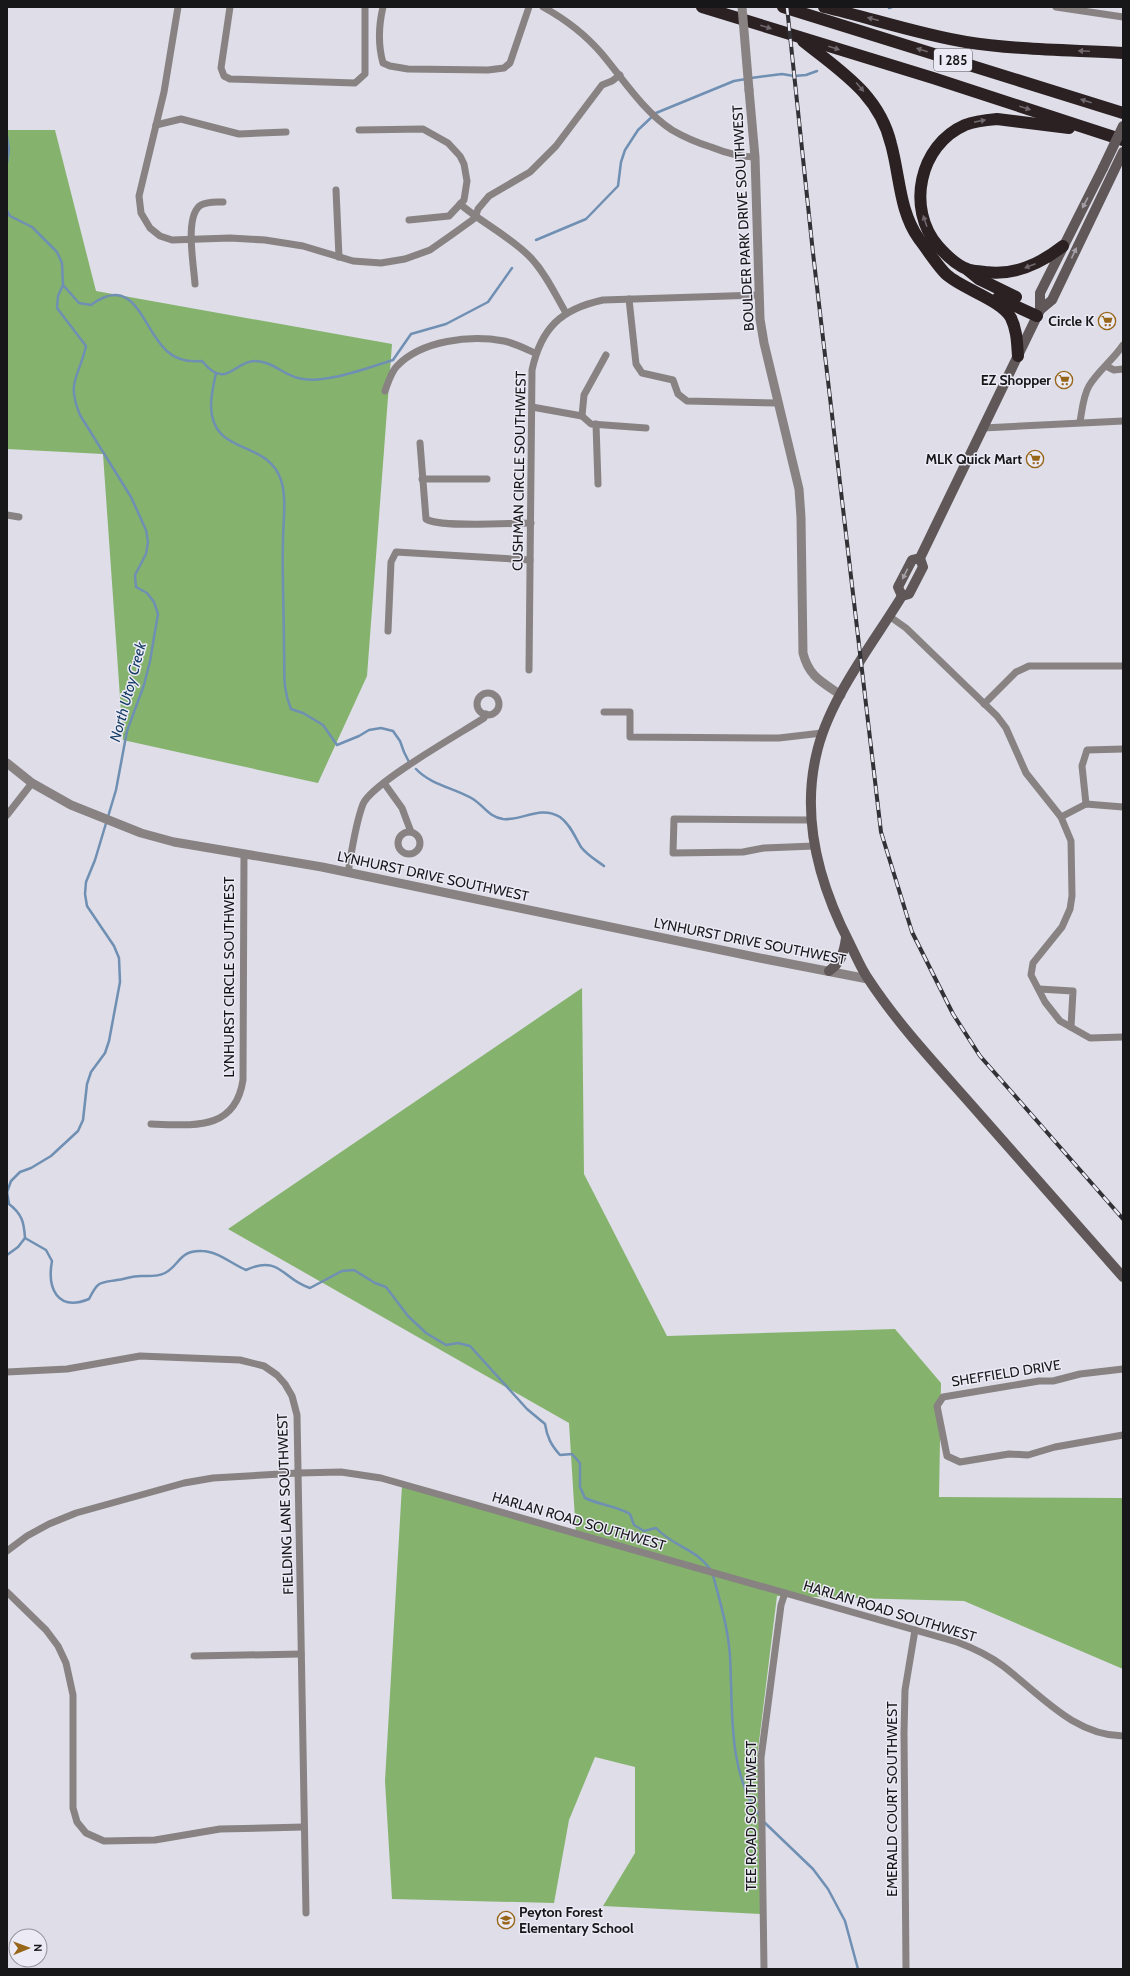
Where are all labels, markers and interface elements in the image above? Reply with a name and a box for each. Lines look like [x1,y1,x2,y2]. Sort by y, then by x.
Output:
one-way arrow [867,16,879,22]
one-way arrow [761,24,773,30]
one-way arrow [829,45,841,51]
one-way arrow [915,47,927,53]
one-way arrow [1077,48,1090,54]
road number: I 285 [934,49,972,71]
one-way arrow [855,82,864,93]
one-way arrow [1079,98,1091,104]
street label: BOULDER PARK DRIVE SOUTHWEST [728,104,758,331]
one-way arrow [1019,105,1031,111]
one-way arrow [974,118,986,124]
one-way arrow [1082,197,1088,209]
one-way arrow [921,215,927,227]
one-way arrow [1071,247,1077,259]
one-way arrow [1024,264,1036,270]
supermarket icon: Circle K [1097,311,1117,331]
place label: Circle K [1048,312,1094,330]
street label: CUSHMAN CIRCLE SOUTHWEST [508,370,530,571]
supermarket icon: EZ Shopper [1054,370,1074,390]
place label: EZ Shopper [981,371,1051,389]
supermarket icon: MLK Quick Mart [1025,449,1045,469]
place label: MLK Quick Mart [926,450,1022,468]
one-way arrow [902,568,908,580]
water label: North Utoy Creek [106,640,150,744]
street label: LYNHURST DRIVE SOUTHWEST [336,847,531,905]
street label: LYNHURST CIRCLE SOUTHWEST [220,876,238,1077]
street label: LYNHURST DRIVE SOUTHWEST [652,914,848,969]
street label: SHEFFIELD DRIVE [950,1355,1062,1391]
street label: FIELDING LANE SOUTHWEST [273,1413,297,1595]
street label: HARLAN ROAD SOUTHWEST [490,1488,668,1555]
street label: HARLAN ROAD SOUTHWEST [801,1576,979,1646]
street label: EMERALD COURT SOUTHWEST [883,1701,901,1897]
street label: TEE ROAD SOUTHWEST [742,1740,760,1891]
place label: Peyton Forest Elementary School [519,1903,634,1937]
school or university icon: Peyton Forest Elementary School [496,1910,516,1930]
north arrow [8,1928,48,1968]
text: N [31,1944,45,1952]

